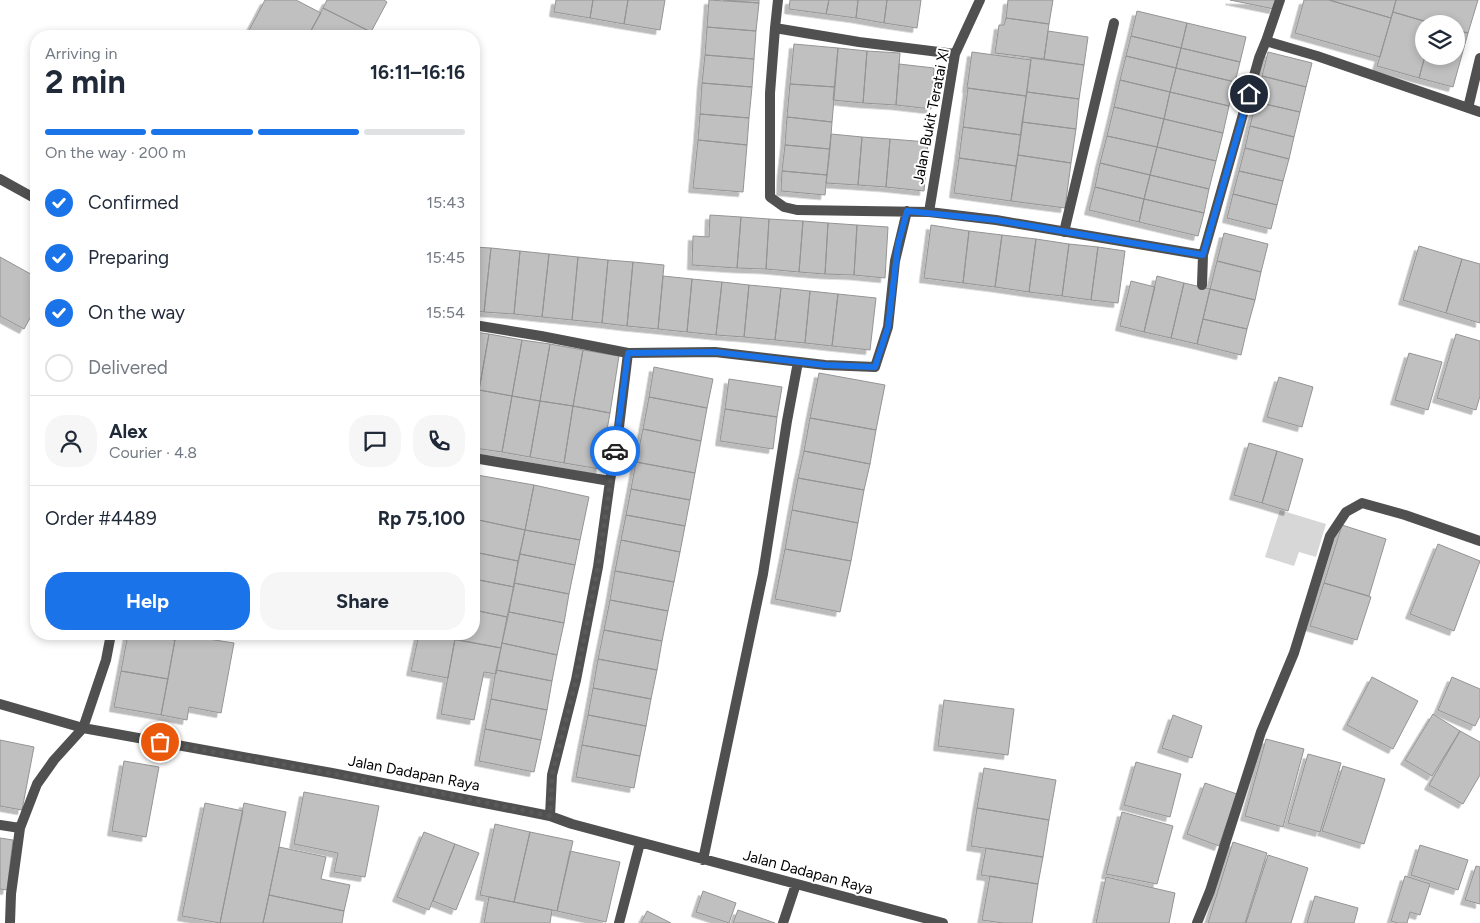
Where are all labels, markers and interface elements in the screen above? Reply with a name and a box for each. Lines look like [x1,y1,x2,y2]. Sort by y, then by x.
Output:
map controls [1415,15,1465,65]
button: layers [1415,15,1465,65]
text: Arriving in [45,44,117,63]
street label: Jalan Bukit Teratai XI [909,47,953,185]
text: 16:11–16:16 [370,61,465,84]
text: 2 min [45,63,126,101]
pin [1228,73,1270,115]
icon: home [1235,80,1263,108]
text: On the way · 200 m [45,143,186,162]
icon: check [45,189,73,217]
text: Confirmed [88,191,179,214]
text: 15:43 [427,193,465,212]
icon: check [45,244,73,272]
text: Preparing [88,246,169,269]
text: 15:45 [426,248,465,267]
icon: check [45,299,73,327]
text: On the way [88,301,185,324]
text: 15:54 [426,303,465,322]
text: Delivered [88,356,168,379]
button: person [45,415,97,467]
button: chat [349,415,401,467]
button: phone [413,415,465,467]
text: Alex [109,420,148,443]
courier [590,426,640,476]
icon: car [601,437,629,465]
text: Courier · 4.8 [109,443,197,462]
text: Order #4489 [45,507,157,530]
text: Rp 75,100 [378,507,465,530]
button: Help [45,572,250,630]
button: Share [260,572,465,630]
pin [139,721,181,763]
icon: bag [146,728,174,756]
street label: Jalan Dadapan Raya [347,751,481,795]
street label: Jalan Dadapan Raya [741,846,875,898]

